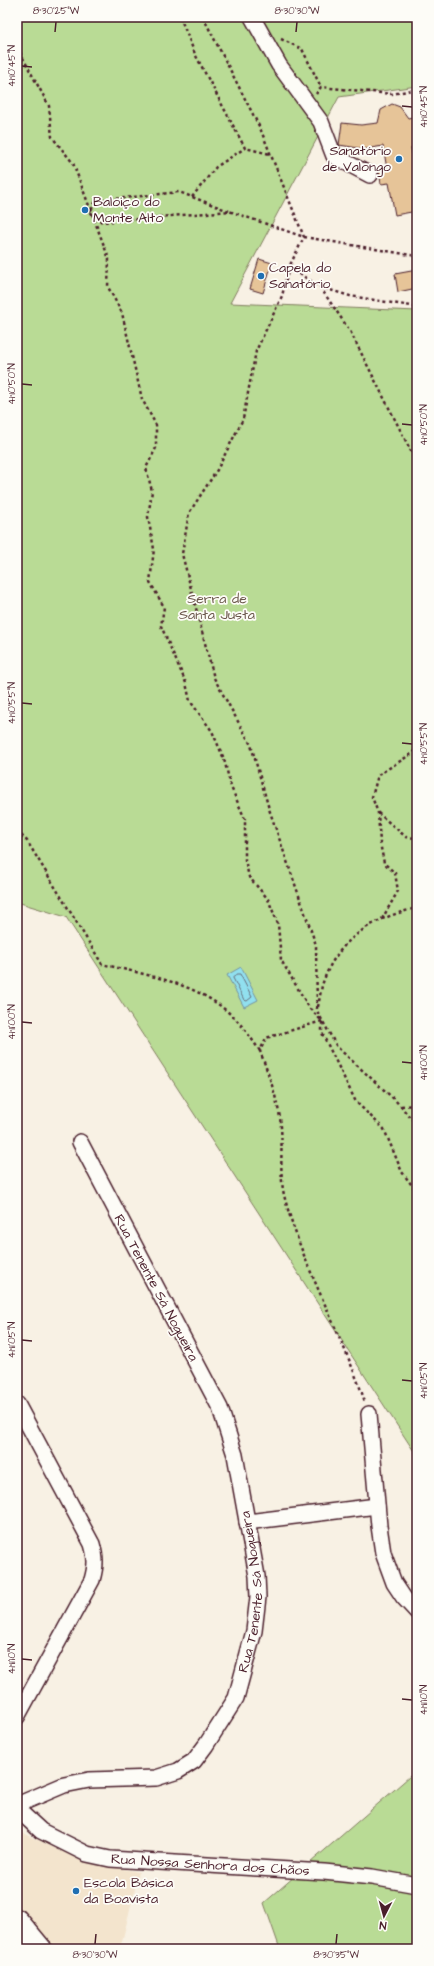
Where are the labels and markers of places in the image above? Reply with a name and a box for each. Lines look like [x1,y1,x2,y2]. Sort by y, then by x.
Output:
place label: Sanatório de Valongo [323,141,391,177]
marker: Sanatório de Valongo [394,154,404,164]
place label: Baloiço do Monte Alto [93,192,163,228]
marker: Baloiço do Monte Alto [80,205,90,215]
place label: Capela do Sanatório [269,258,332,294]
marker: Capela do Sanatório [256,271,266,281]
place label: Escola Básica da Boavista [84,1873,173,1909]
marker: Escola Básica da Boavista [71,1886,81,1896]

